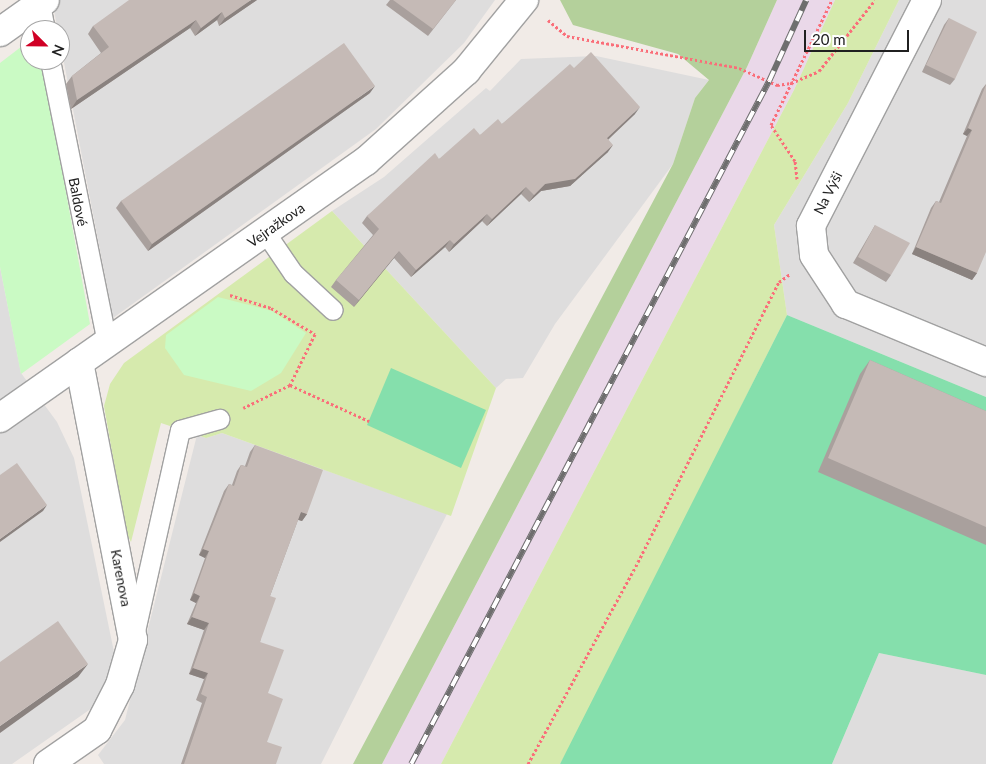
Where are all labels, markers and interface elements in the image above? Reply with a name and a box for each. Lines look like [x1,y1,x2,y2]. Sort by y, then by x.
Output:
north arrow [20,20,70,70]
scale bar [806,20,911,52]
text: 20 m [812,30,846,48]
text: N [48,42,68,59]
street label: Na Výši [810,168,846,218]
street label: Baldové [65,176,91,228]
street label: Vejražkova [244,199,308,251]
street label: Karenova [107,548,135,608]

